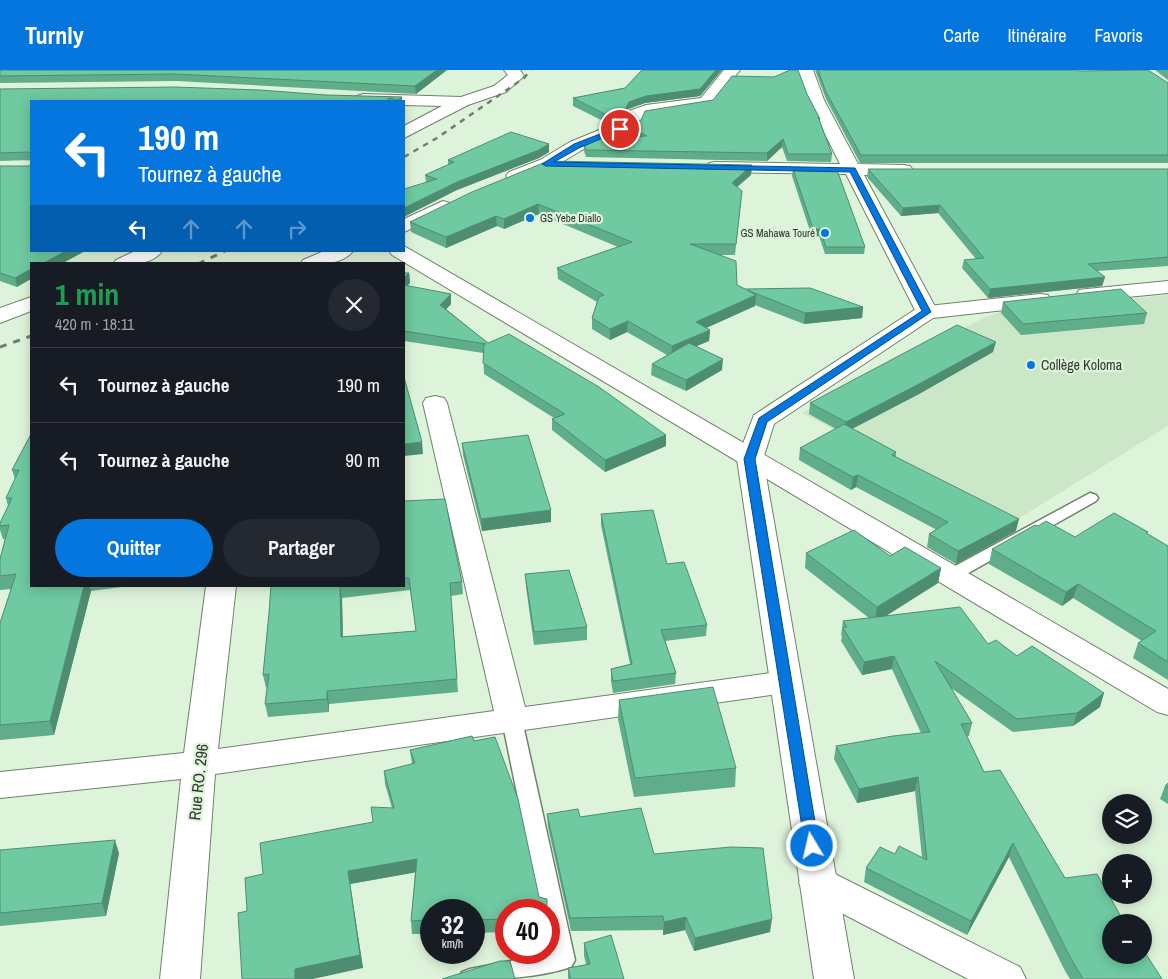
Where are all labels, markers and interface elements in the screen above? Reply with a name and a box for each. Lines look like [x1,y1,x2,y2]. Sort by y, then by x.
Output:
text: Turnly [25,19,84,51]
text: Carte [943,23,979,48]
text: Itinéraire [1007,23,1067,48]
text: Favoris [1095,23,1143,48]
pin [599,108,641,150]
text: 190 m [138,114,219,161]
icon: arrive [606,115,634,143]
icon: left [55,120,120,185]
text: Tournez à gauche [138,159,281,189]
place label: GS Yebe Diallo [540,211,601,225]
marker: GS Yebe Diallo [524,212,536,224]
icon: left [124,215,152,243]
icon: ahead [177,215,205,243]
icon: ahead [230,215,258,243]
icon: right [283,215,311,243]
place label: GS Mahawa Touré [740,226,815,240]
marker: GS Mahawa Touré [819,227,831,239]
text: 1 min [55,274,119,314]
button: close [328,279,380,331]
text: 420 m · 18:11 [55,313,134,335]
place label: Collège Koloma [1041,356,1123,374]
marker: Collège Koloma [1025,359,1037,371]
icon: left [55,371,83,399]
text: Tournez à gauche [98,372,229,398]
text: 190 m [337,372,380,398]
icon: left [55,446,83,474]
text: Tournez à gauche [98,447,229,473]
text: 90 m [345,447,380,473]
button: Quitter [55,519,213,577]
button: Partager [223,519,380,577]
street label: Rue RO. 296 [183,743,213,821]
map controls [1102,794,1152,964]
button: layers [1102,794,1152,844]
position arrow [785,819,837,871]
button: + [1102,854,1152,904]
speed limit sign: 40 [495,899,560,964]
text: 32 [441,908,464,942]
button: − [1102,914,1152,964]
text: km/h [442,936,463,952]

